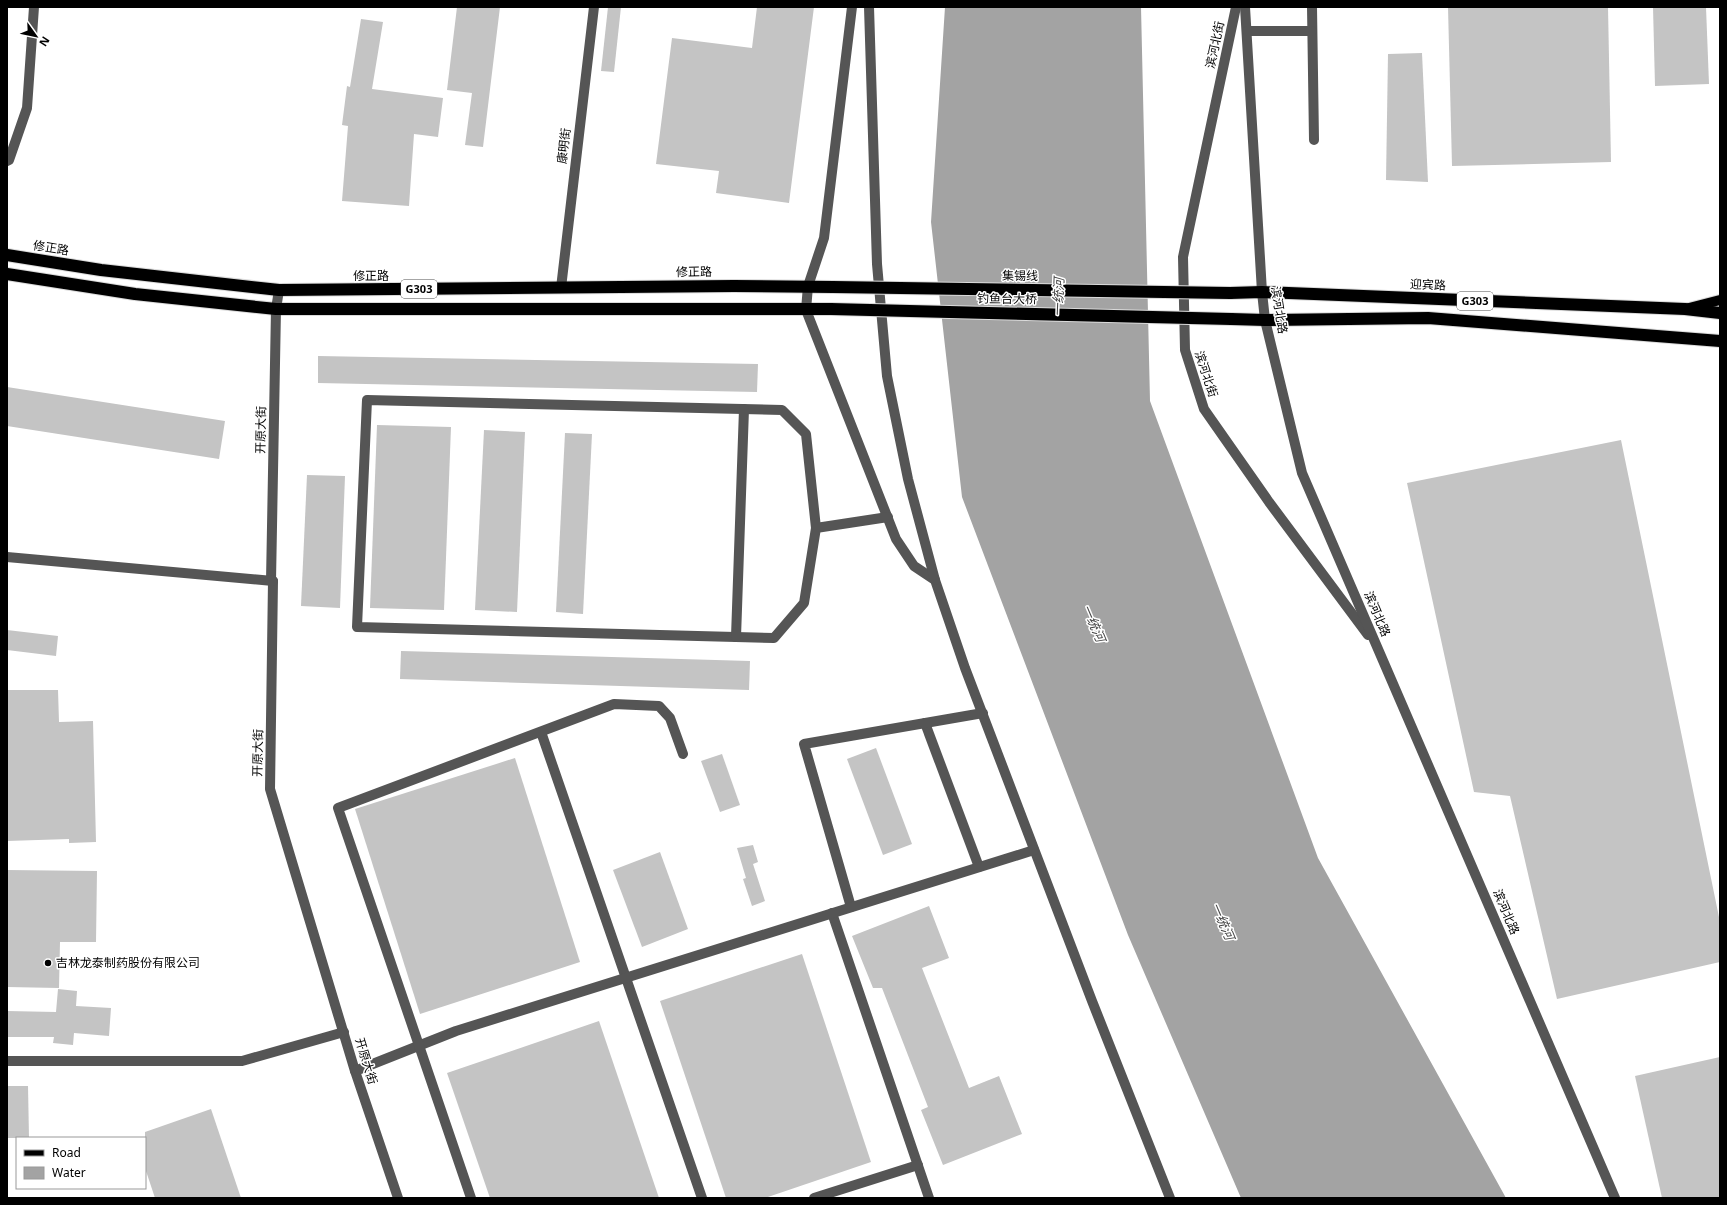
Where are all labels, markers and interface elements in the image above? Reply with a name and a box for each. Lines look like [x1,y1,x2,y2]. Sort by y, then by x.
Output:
north arrow [16,16,56,56]
street label: 滨河北街 [1201,20,1228,70]
text: N [36,34,54,50]
street label: 康明街 [553,127,574,165]
street label: 修正路 [32,236,70,259]
street label: 修正路 [676,263,712,280]
street label: 修正路 [353,267,389,284]
street label: 集锡线 [1002,267,1038,284]
water label: 一统河 [1048,274,1068,317]
street label: 迎宾路 [1410,275,1446,294]
road number: G303 [401,280,437,298]
street label: 滨河北路 [1267,285,1292,335]
street label: 钓鱼台大桥 [977,289,1037,308]
road number: G303 [1457,292,1493,310]
street label: 滨河北街 [1191,348,1222,399]
street label: 开原大街 [252,406,269,454]
street label: 滨河北路 [1360,588,1395,639]
water label: 一统河 [1078,602,1111,647]
street label: 开原大街 [249,729,266,777]
street label: 滨河北路 [1489,886,1524,937]
water label: 一统河 [1207,900,1240,945]
place label: 吉林龙泰制药股份有限公司 [56,954,200,971]
marker: 吉林龙泰制药股份有限公司 [43,958,53,968]
street label: 开原大街 [351,1035,382,1086]
legend [16,1137,146,1189]
text: Road [52,1144,81,1161]
text: Water [52,1164,86,1181]

